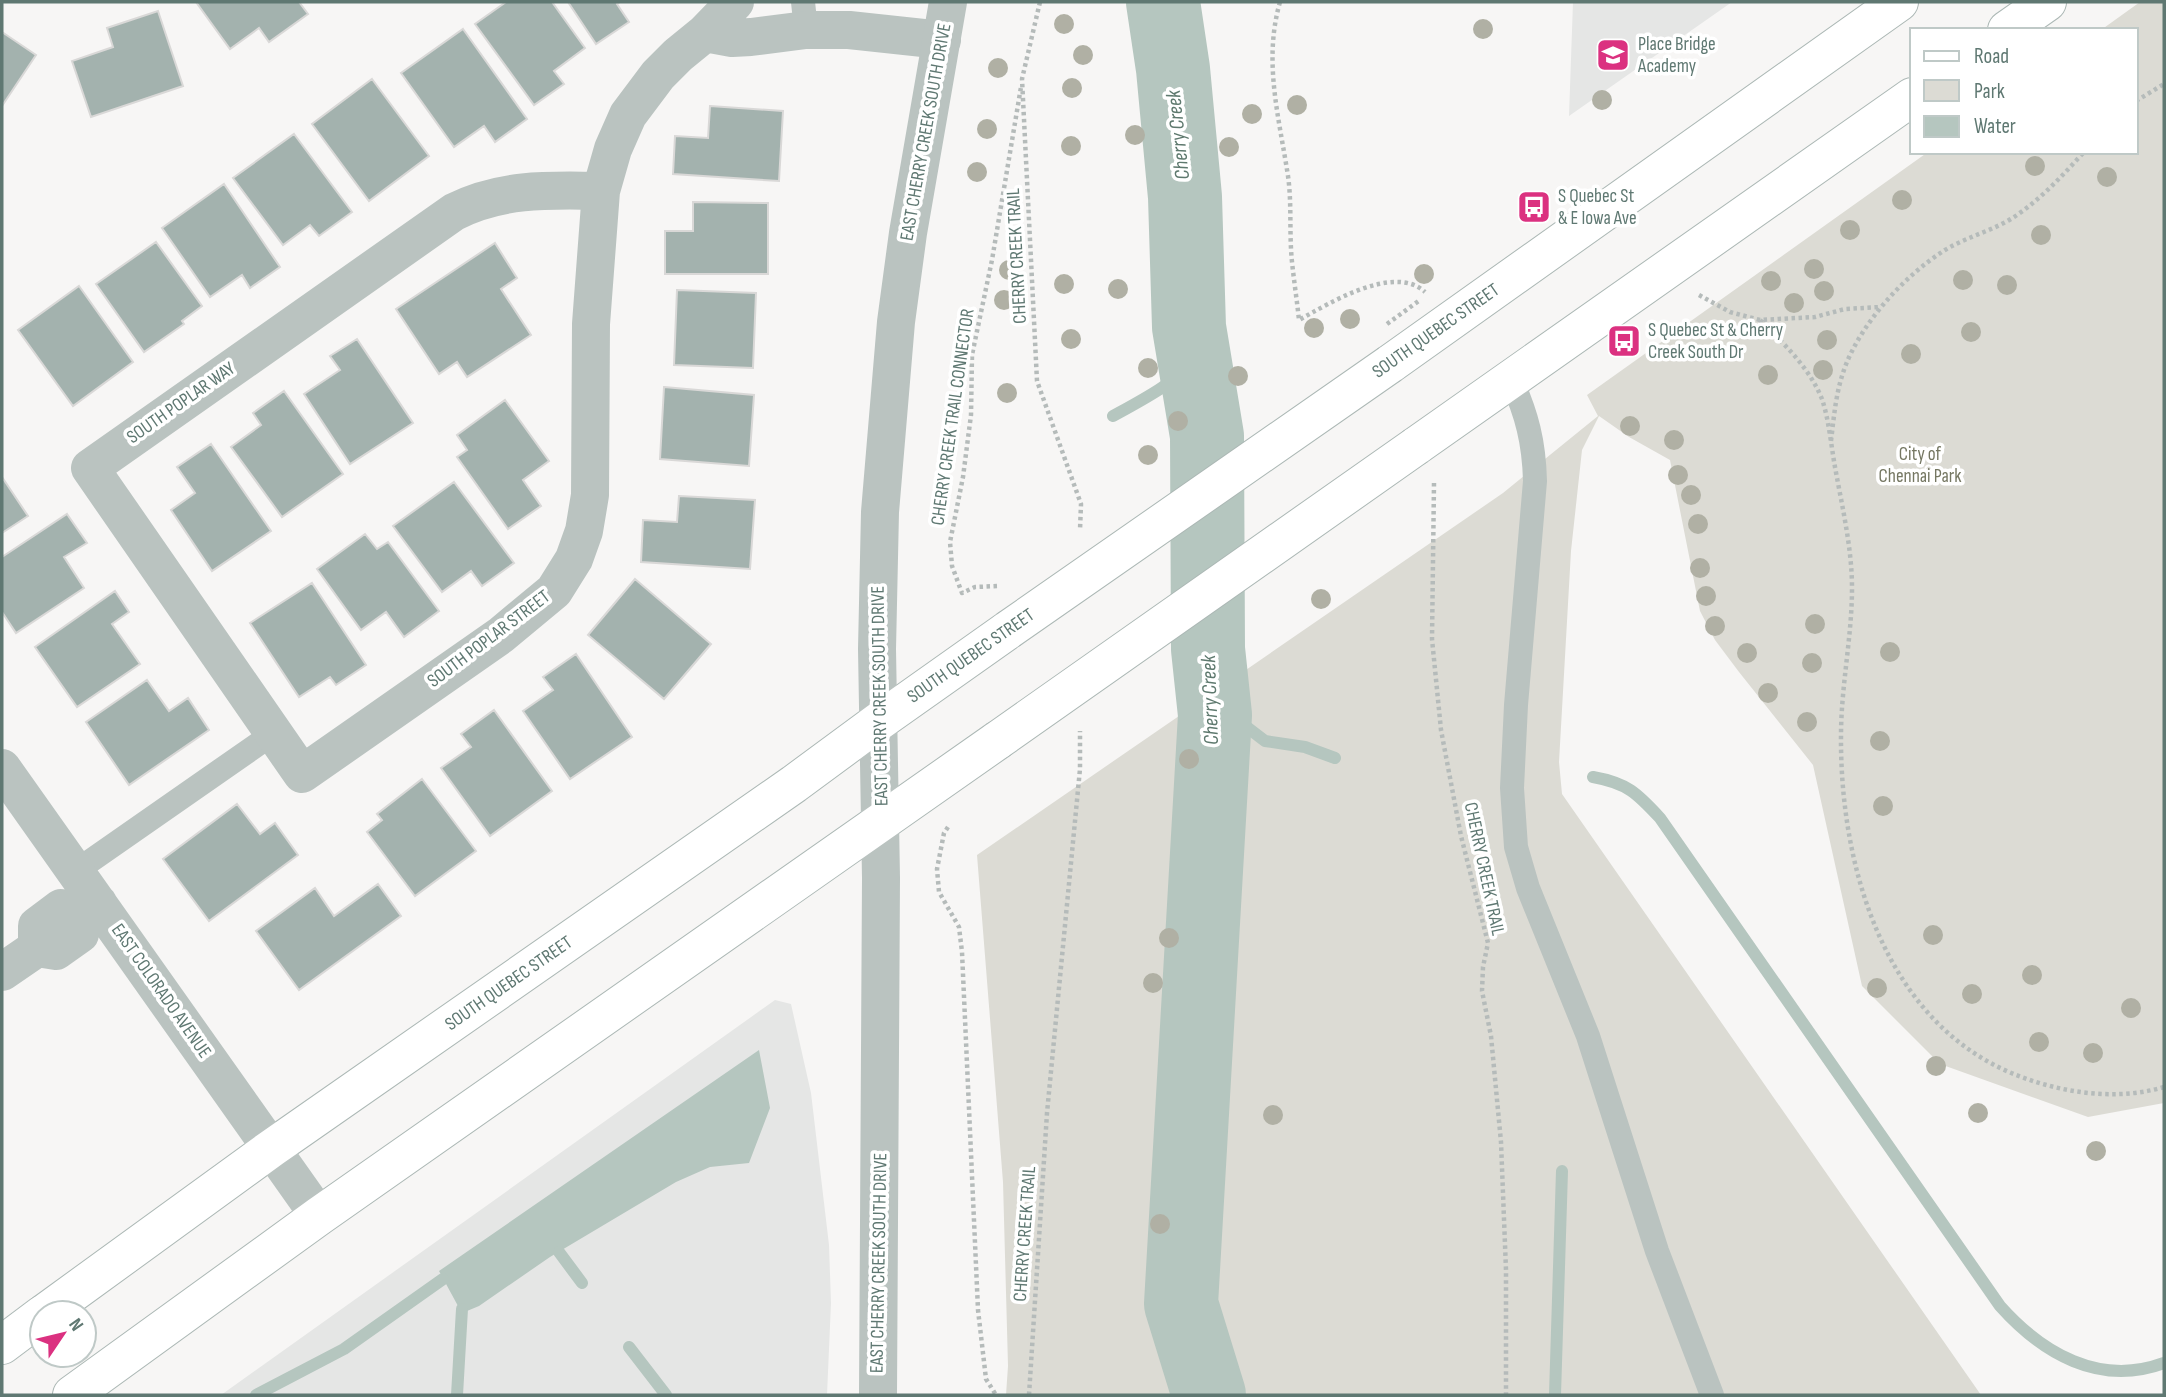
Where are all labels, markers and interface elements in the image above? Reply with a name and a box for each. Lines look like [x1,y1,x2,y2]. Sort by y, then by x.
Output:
street label: EAST CHERRY CREEK SOUTH DRIVE [896,21,956,243]
legend [1910,28,2138,154]
place label: Place Bridge Academy [1637,33,1716,78]
school or university icon: Place Bridge Academy [1594,36,1632,74]
text: Road [1974,44,2009,69]
text: Park [1974,79,2005,104]
water label: Cherry Creek [1161,88,1195,181]
text: Water [1974,114,2016,139]
place label: S Quebec St & E Iowa Ave [1558,185,1637,230]
street label: CHERRY CREEK TRAIL [1002,188,1032,324]
bus stop icon: S Quebec St & E Iowa Ave [1515,188,1553,226]
street label: SOUTH QUEBEC STREET [1368,278,1504,383]
street label: CHERRY CREEK TRAIL CONNECTOR [926,307,980,527]
place label: S Quebec St & Cherry Creek South Dr [1648,319,1784,364]
bus stop icon: S Quebec St & Cherry Creek South Dr [1605,322,1643,360]
street label: SOUTH POPLAR WAY [122,357,240,449]
park label: City of Chennai Park [1879,443,1962,488]
street label: SOUTH POPLAR STREET [423,585,555,693]
street label: EAST CHERRY CREEK SOUTH DRIVE [867,586,893,806]
street label: SOUTH QUEBEC STREET [903,603,1039,708]
water label: Cherry Creek [1196,653,1224,745]
street label: CHERRY CREEK TRAIL [1459,800,1509,938]
street label: EAST COLORADO AVENUE [106,919,216,1063]
street label: SOUTH QUEBEC STREET [440,931,577,1035]
street label: EAST CHERRY CREEK SOUTH DRIVE [866,1153,892,1373]
street label: CHERRY CREEK TRAIL [1009,1166,1041,1302]
north arrow [28,1299,98,1369]
text: N [63,1314,88,1336]

